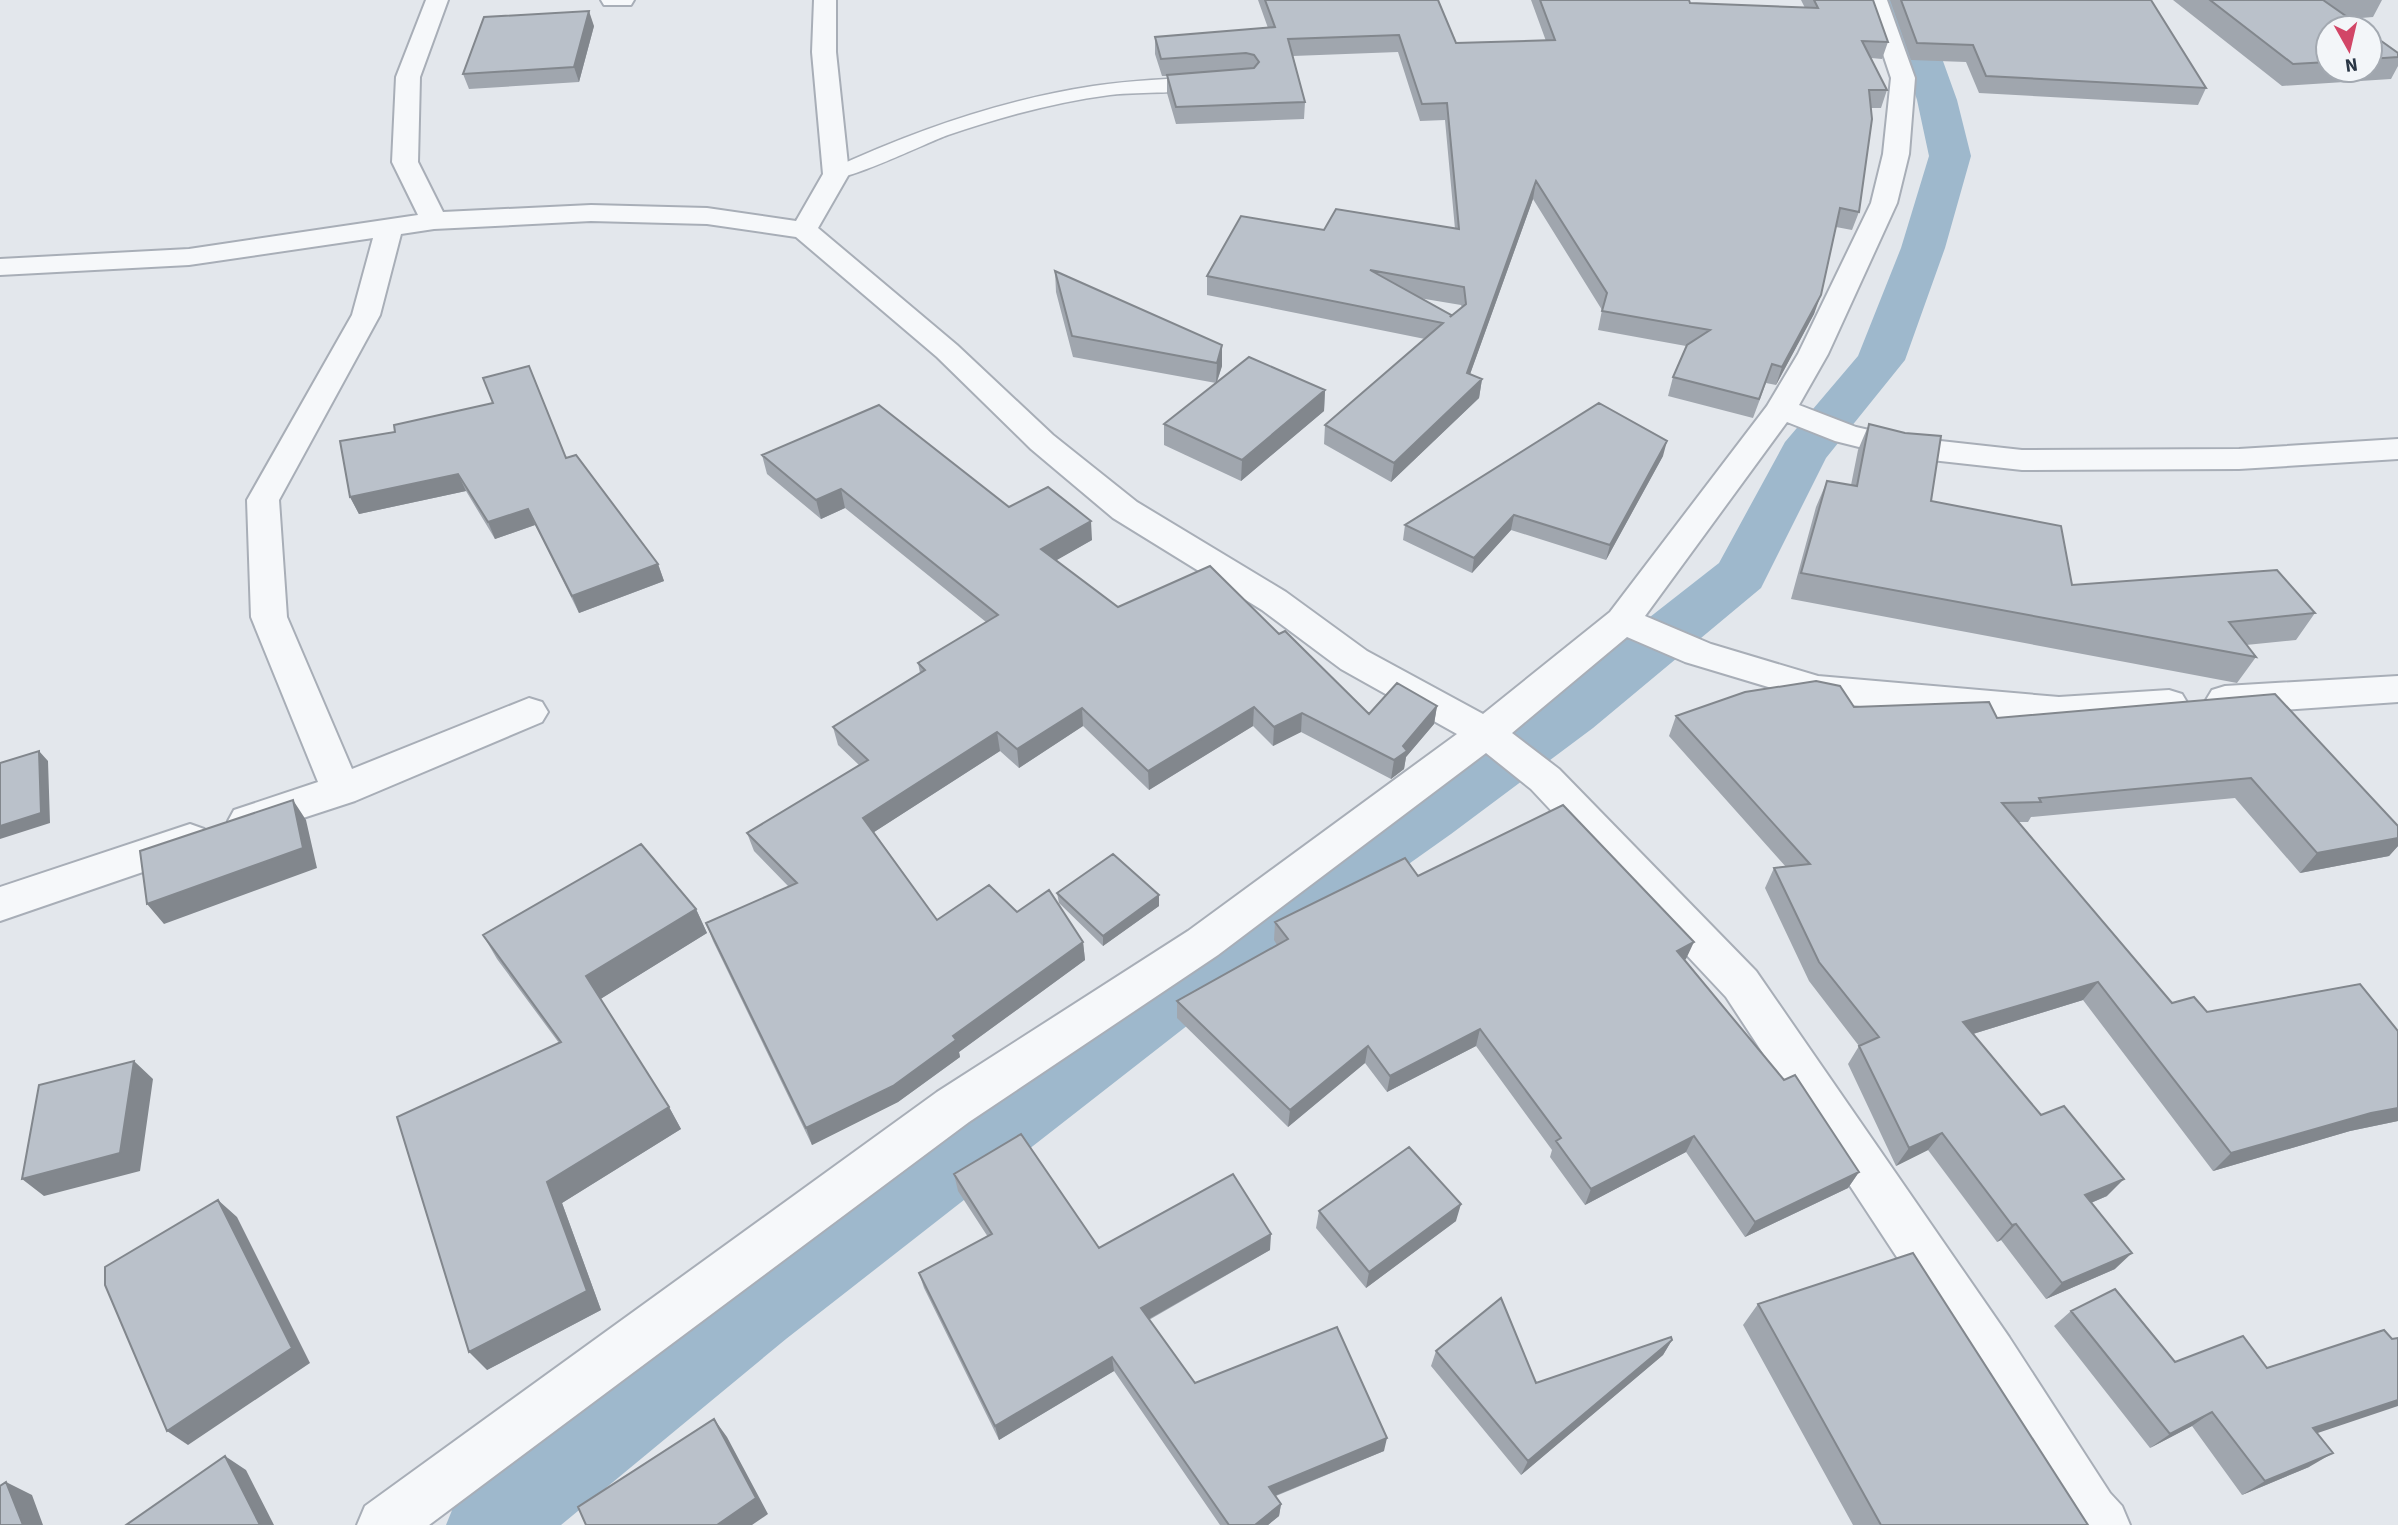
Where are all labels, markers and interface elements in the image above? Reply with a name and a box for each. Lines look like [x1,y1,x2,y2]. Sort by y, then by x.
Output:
north arrow [2314,14,2384,84]
text: N [2343,50,2359,79]

